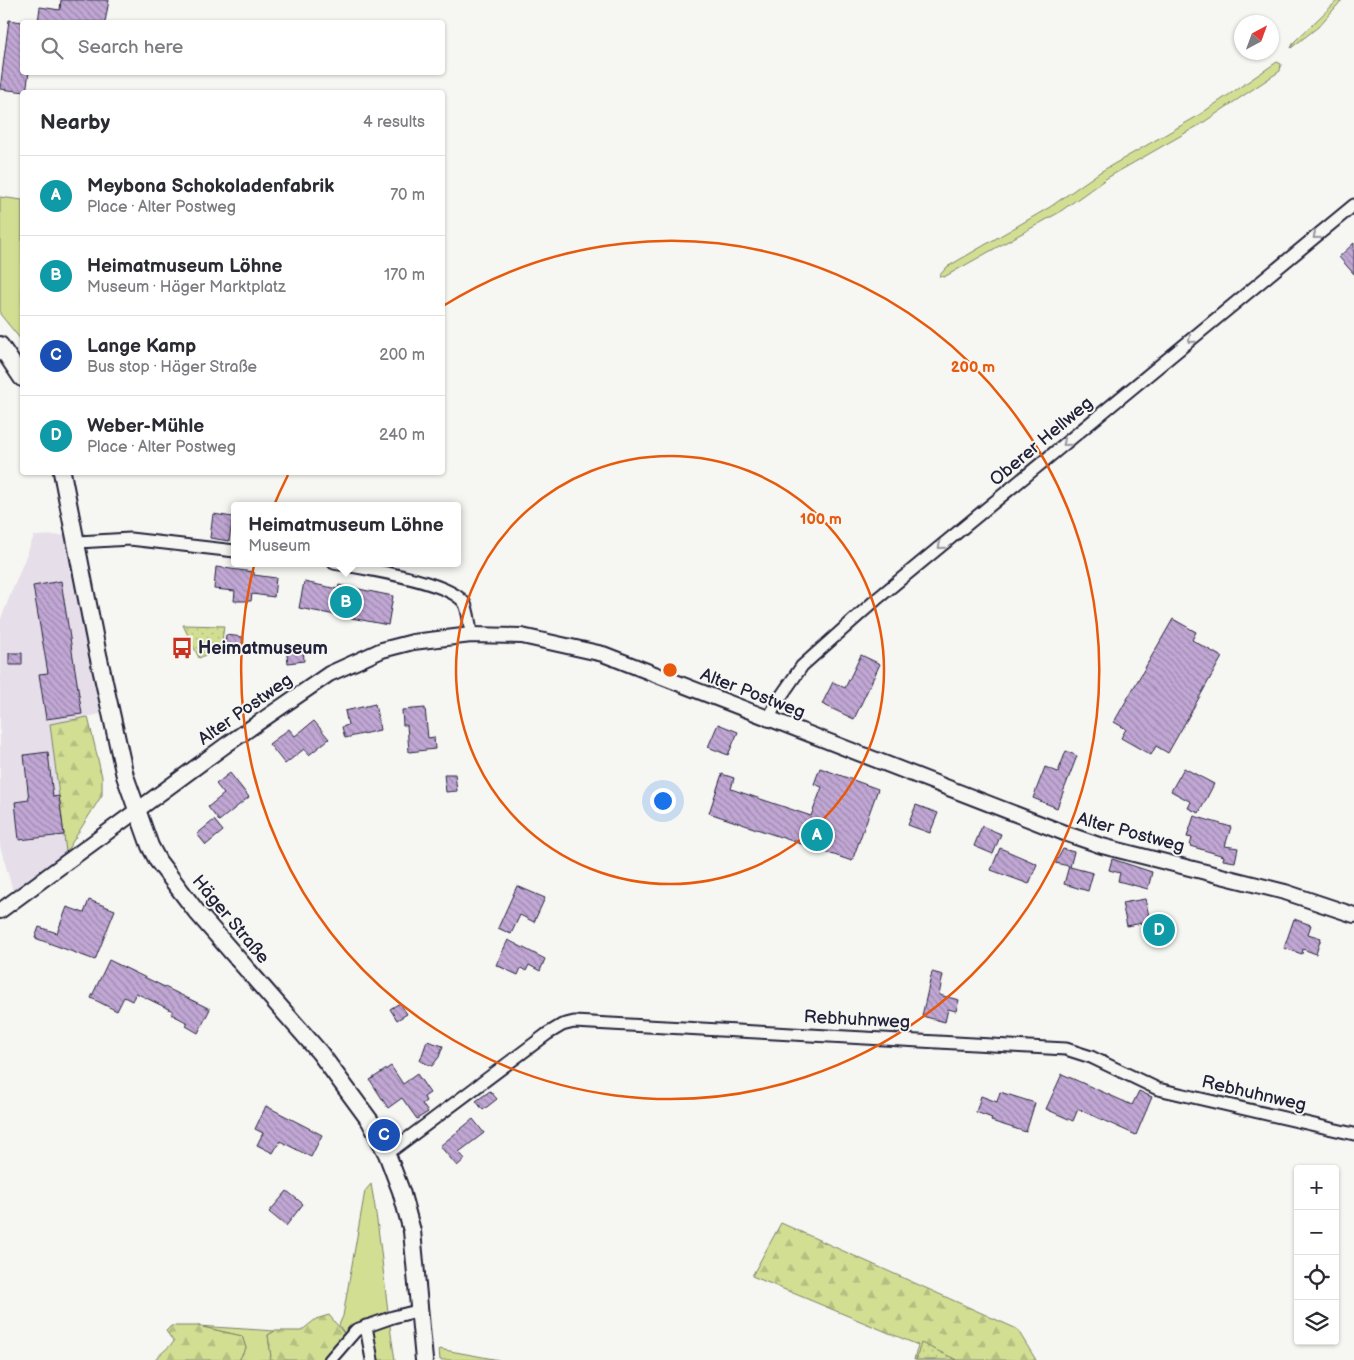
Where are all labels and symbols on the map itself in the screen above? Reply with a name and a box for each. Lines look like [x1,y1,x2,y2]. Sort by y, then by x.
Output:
north arrow [1234,15,1279,60]
one-way arrow [1313,230,1322,239]
one-way arrow [1188,334,1197,342]
text: 200 m [951,358,995,377]
street label: Oberer Hellweg [986,392,1097,490]
one-way arrow [1063,437,1072,446]
text: 100 m [800,510,842,529]
one-way arrow [937,541,946,550]
pin: B [330,583,362,621]
bus stop icon: Heimatmuseum [169,635,195,661]
place label: Heimatmuseum [198,638,328,659]
centre of rings [661,661,679,679]
street label: Alter Postweg [698,664,808,723]
street label: Alter Postweg [194,669,296,750]
your location [650,788,676,814]
street label: Alter Postweg [1075,808,1187,857]
pin: A [801,816,833,854]
street label: Häger Straße [188,871,274,968]
pin: D [1143,911,1175,949]
street label: Rebhuhnweg [803,1006,911,1033]
street label: Rebhuhnweg [1200,1071,1308,1116]
pin: C [368,1116,400,1154]

